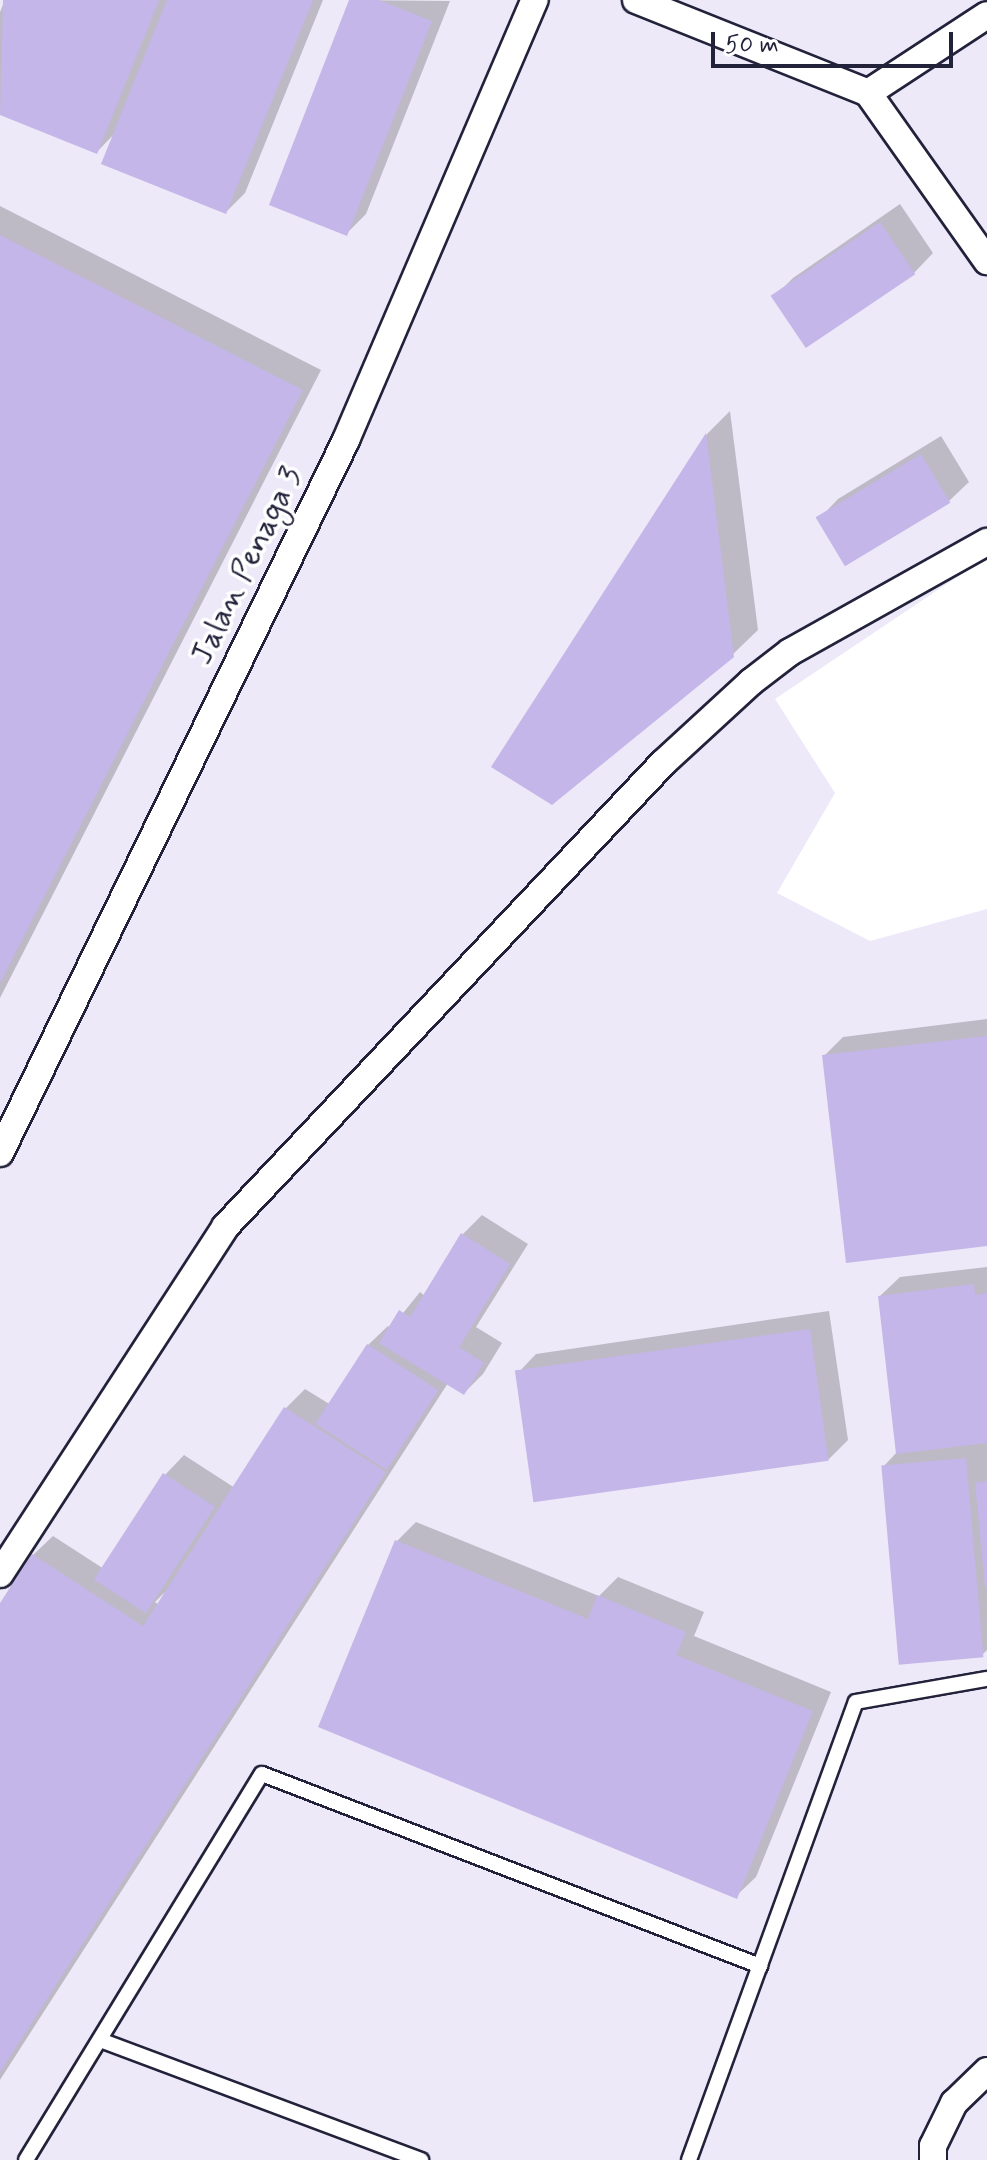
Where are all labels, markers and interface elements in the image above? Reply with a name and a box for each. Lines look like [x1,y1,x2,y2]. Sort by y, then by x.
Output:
scale bar [715,16,957,66]
text: 50 m [725,30,779,61]
street label: Jalan Penaga 3 [182,461,312,671]

